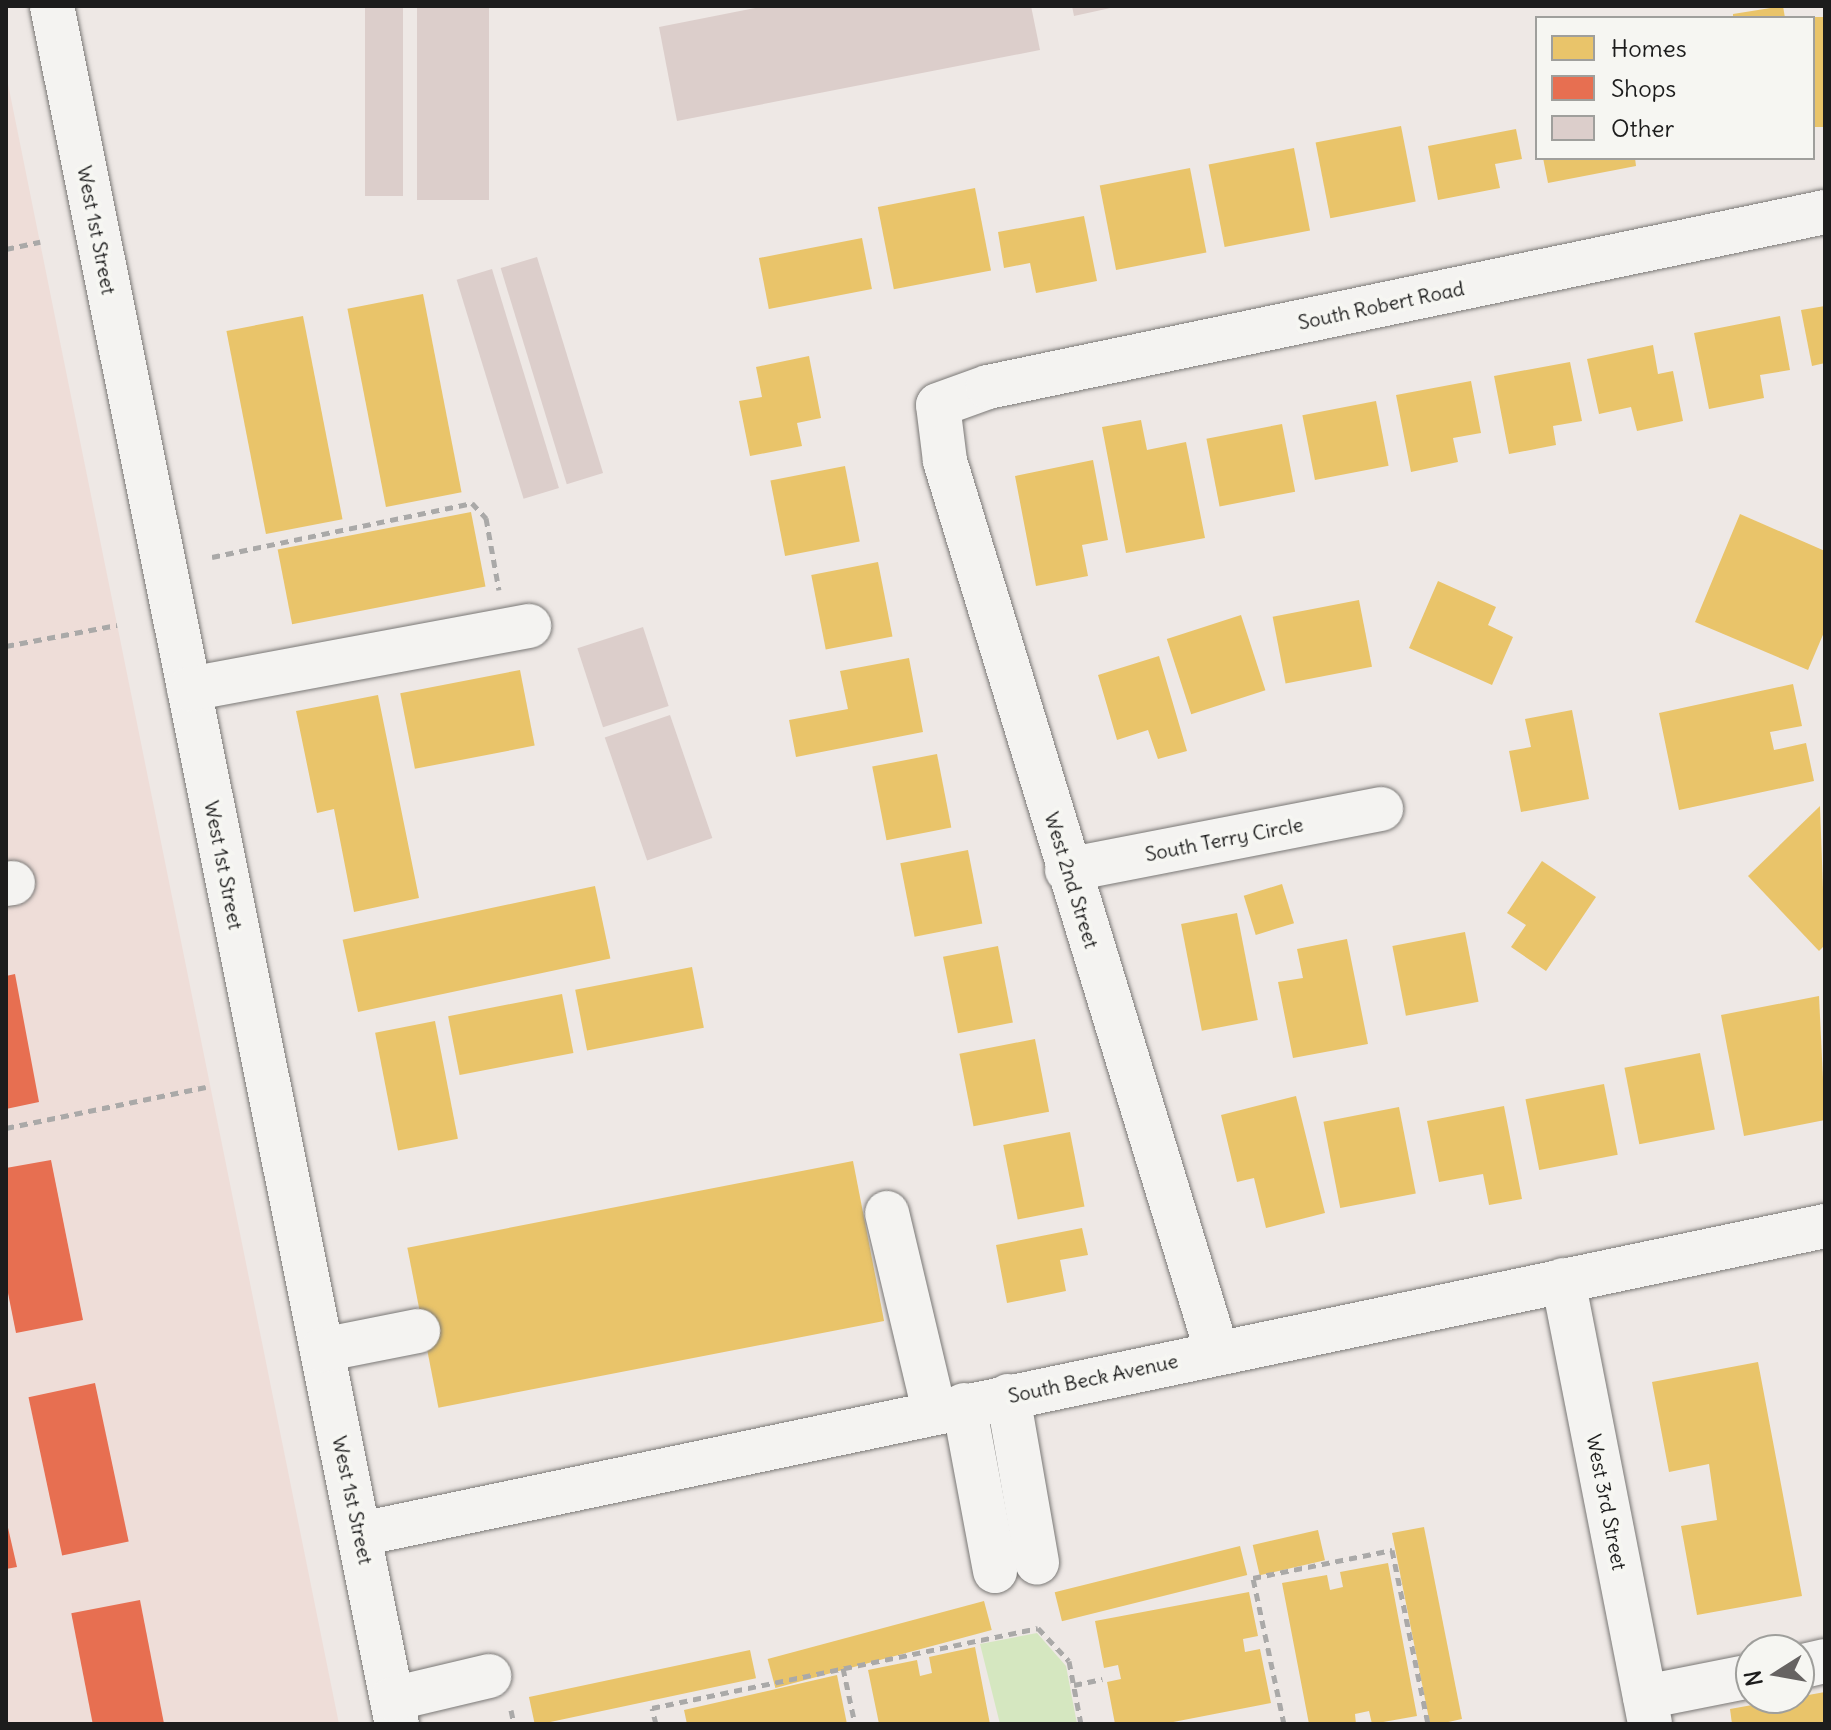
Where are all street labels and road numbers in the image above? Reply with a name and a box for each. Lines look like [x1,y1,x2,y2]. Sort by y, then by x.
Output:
street label: West 1st Street [73,164,121,296]
street label: South Robert Road [1296,276,1466,334]
street label: West 1st Street [200,799,248,931]
street label: West 2nd Street [1040,809,1104,951]
street label: South Terry Circle [1143,812,1305,866]
street label: South Beck Avenue [1006,1348,1180,1408]
street label: West 3rd Street [1582,1432,1632,1572]
street label: West 1st Street [328,1434,378,1566]

